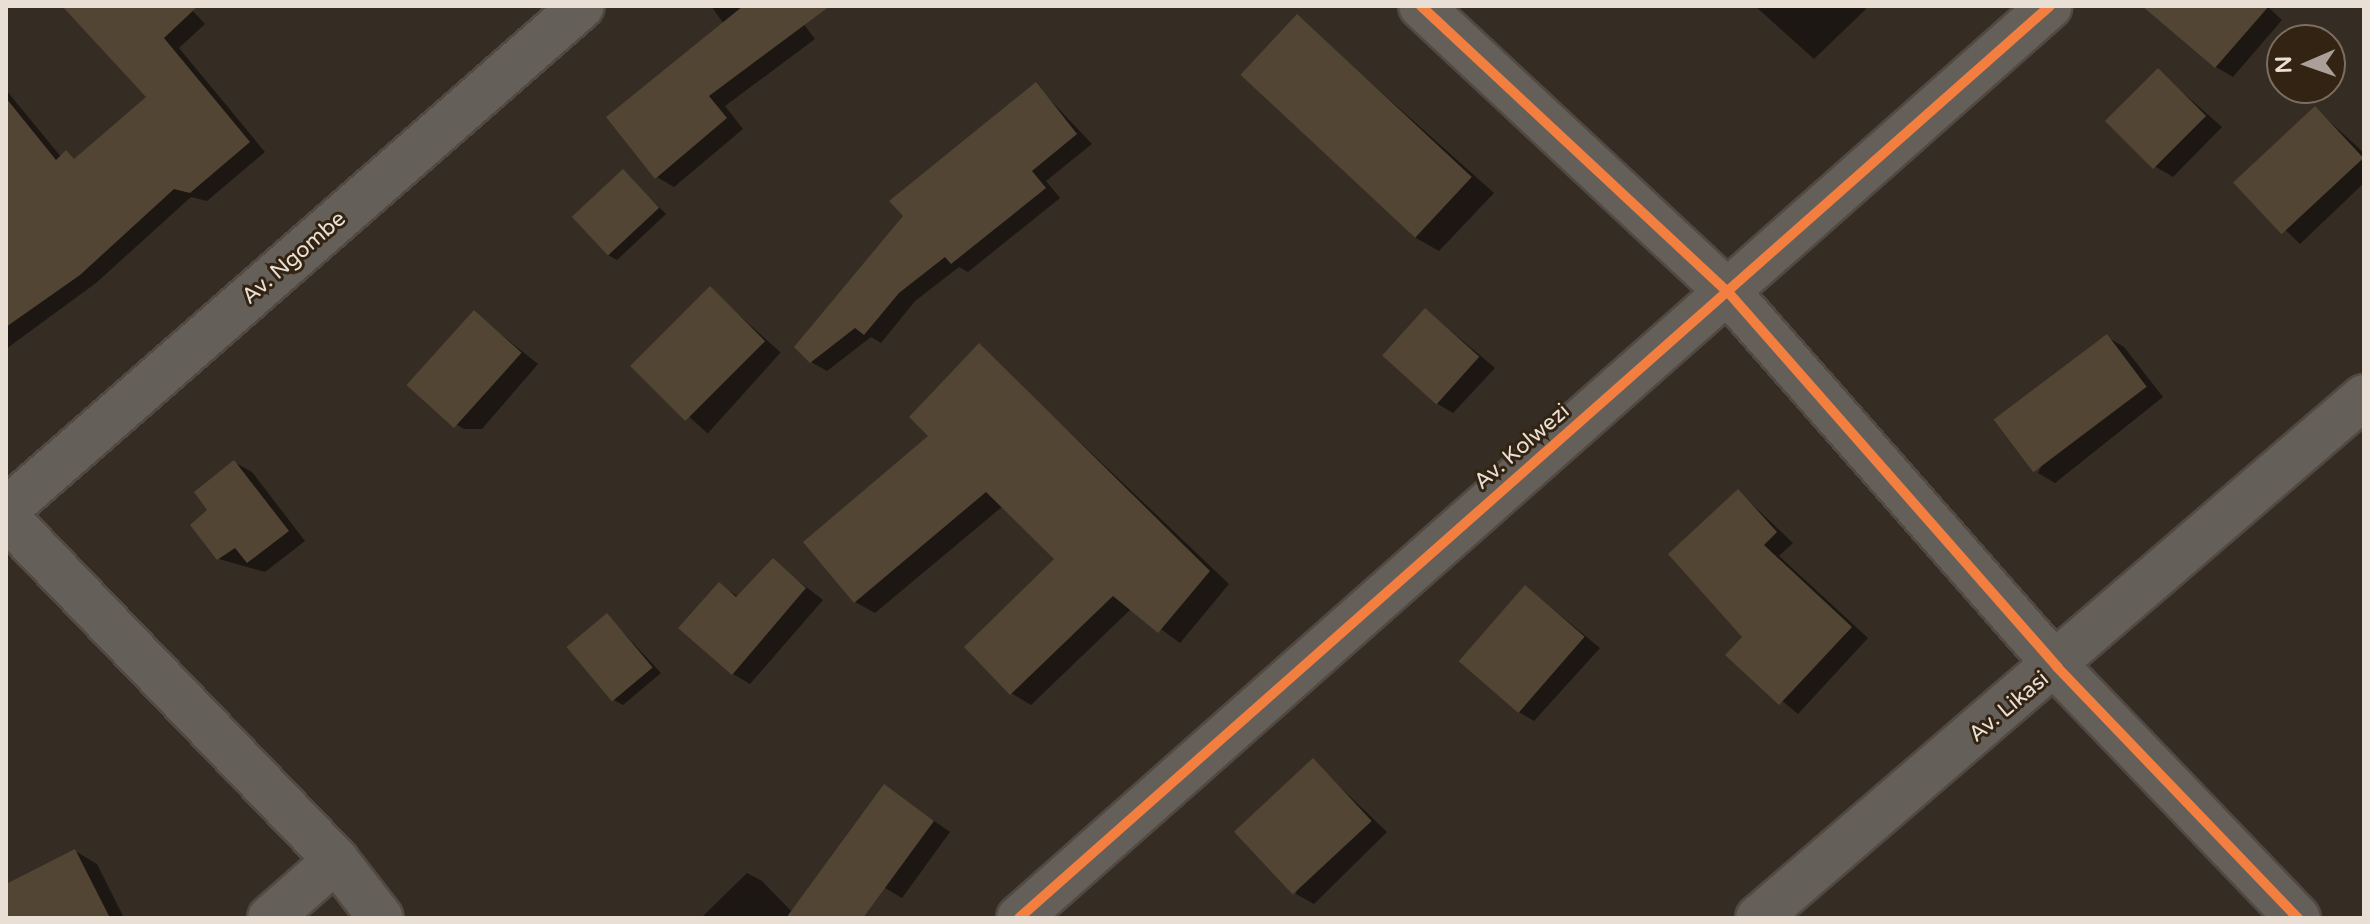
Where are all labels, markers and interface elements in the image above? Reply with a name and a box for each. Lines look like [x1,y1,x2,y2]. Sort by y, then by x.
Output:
north arrow [2266,24,2346,104]
text: N [2271,55,2297,74]
street label: Av. Ngombe [237,206,351,310]
street label: Av. Kolwezi [1469,398,1575,496]
street label: Av. Likasi [1964,666,2054,748]

